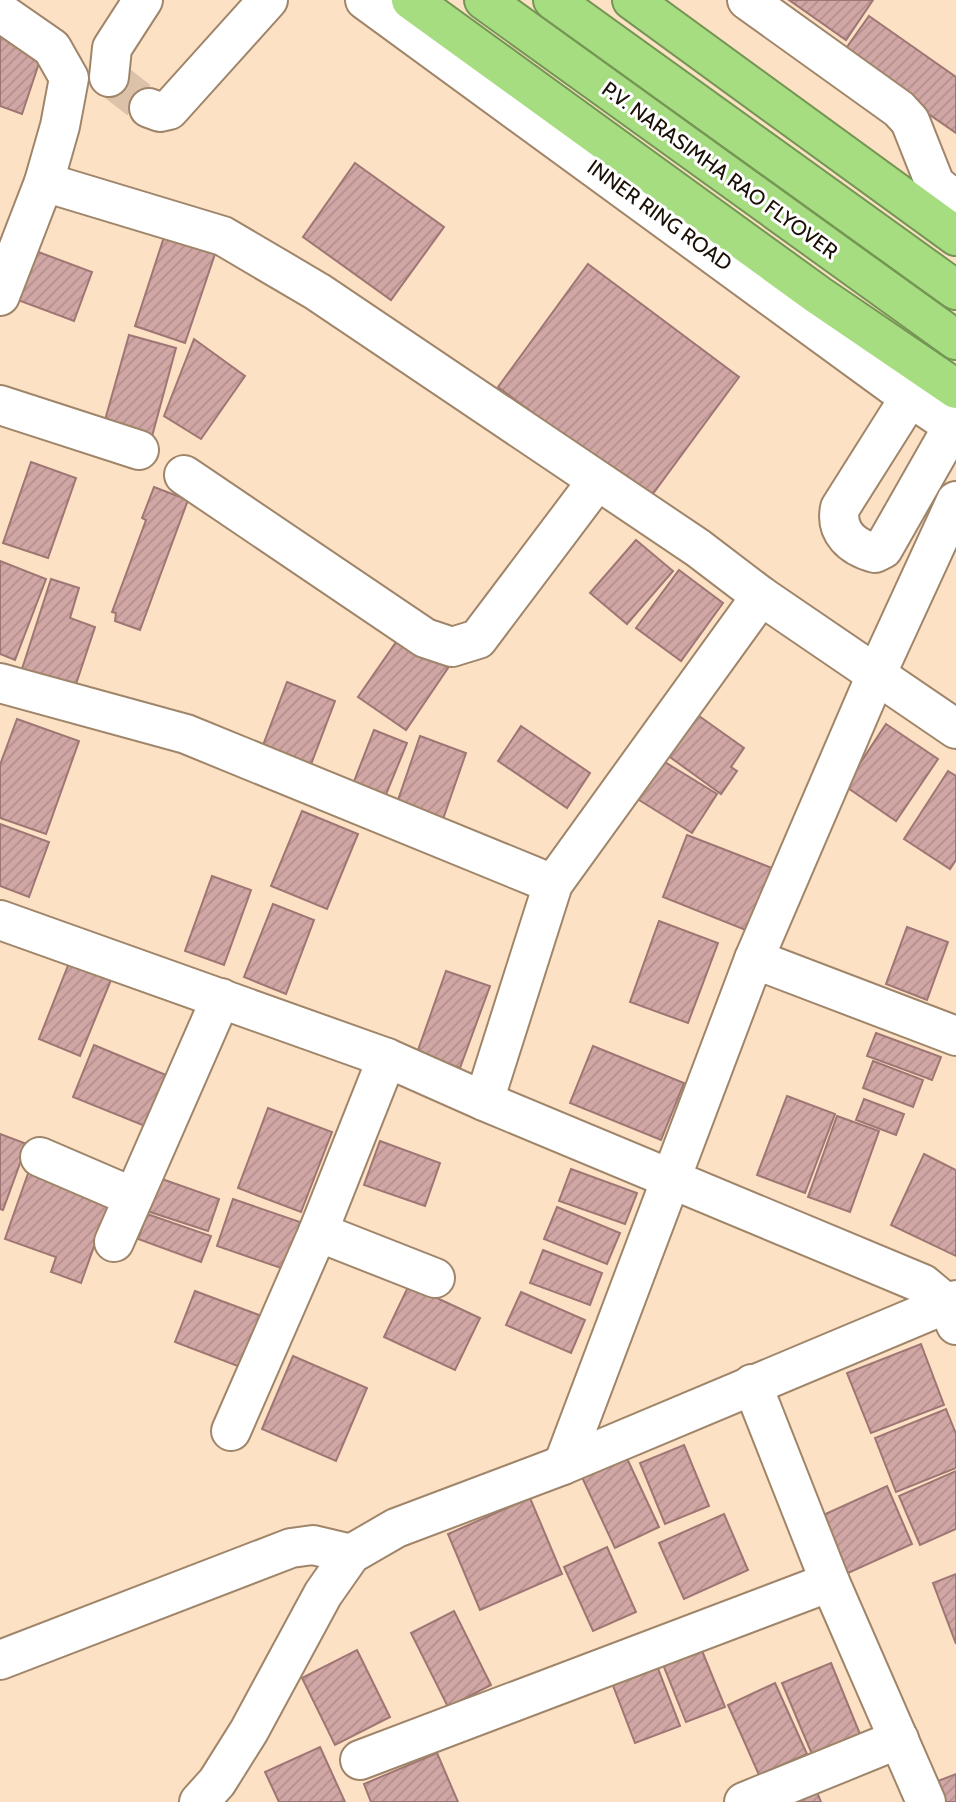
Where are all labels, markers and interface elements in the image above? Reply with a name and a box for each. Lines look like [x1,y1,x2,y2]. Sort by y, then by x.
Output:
street label: P.V. NARASIMHA RAO FLYOVER [597,76,843,264]
street label: INNER RING ROAD [583,154,737,276]

